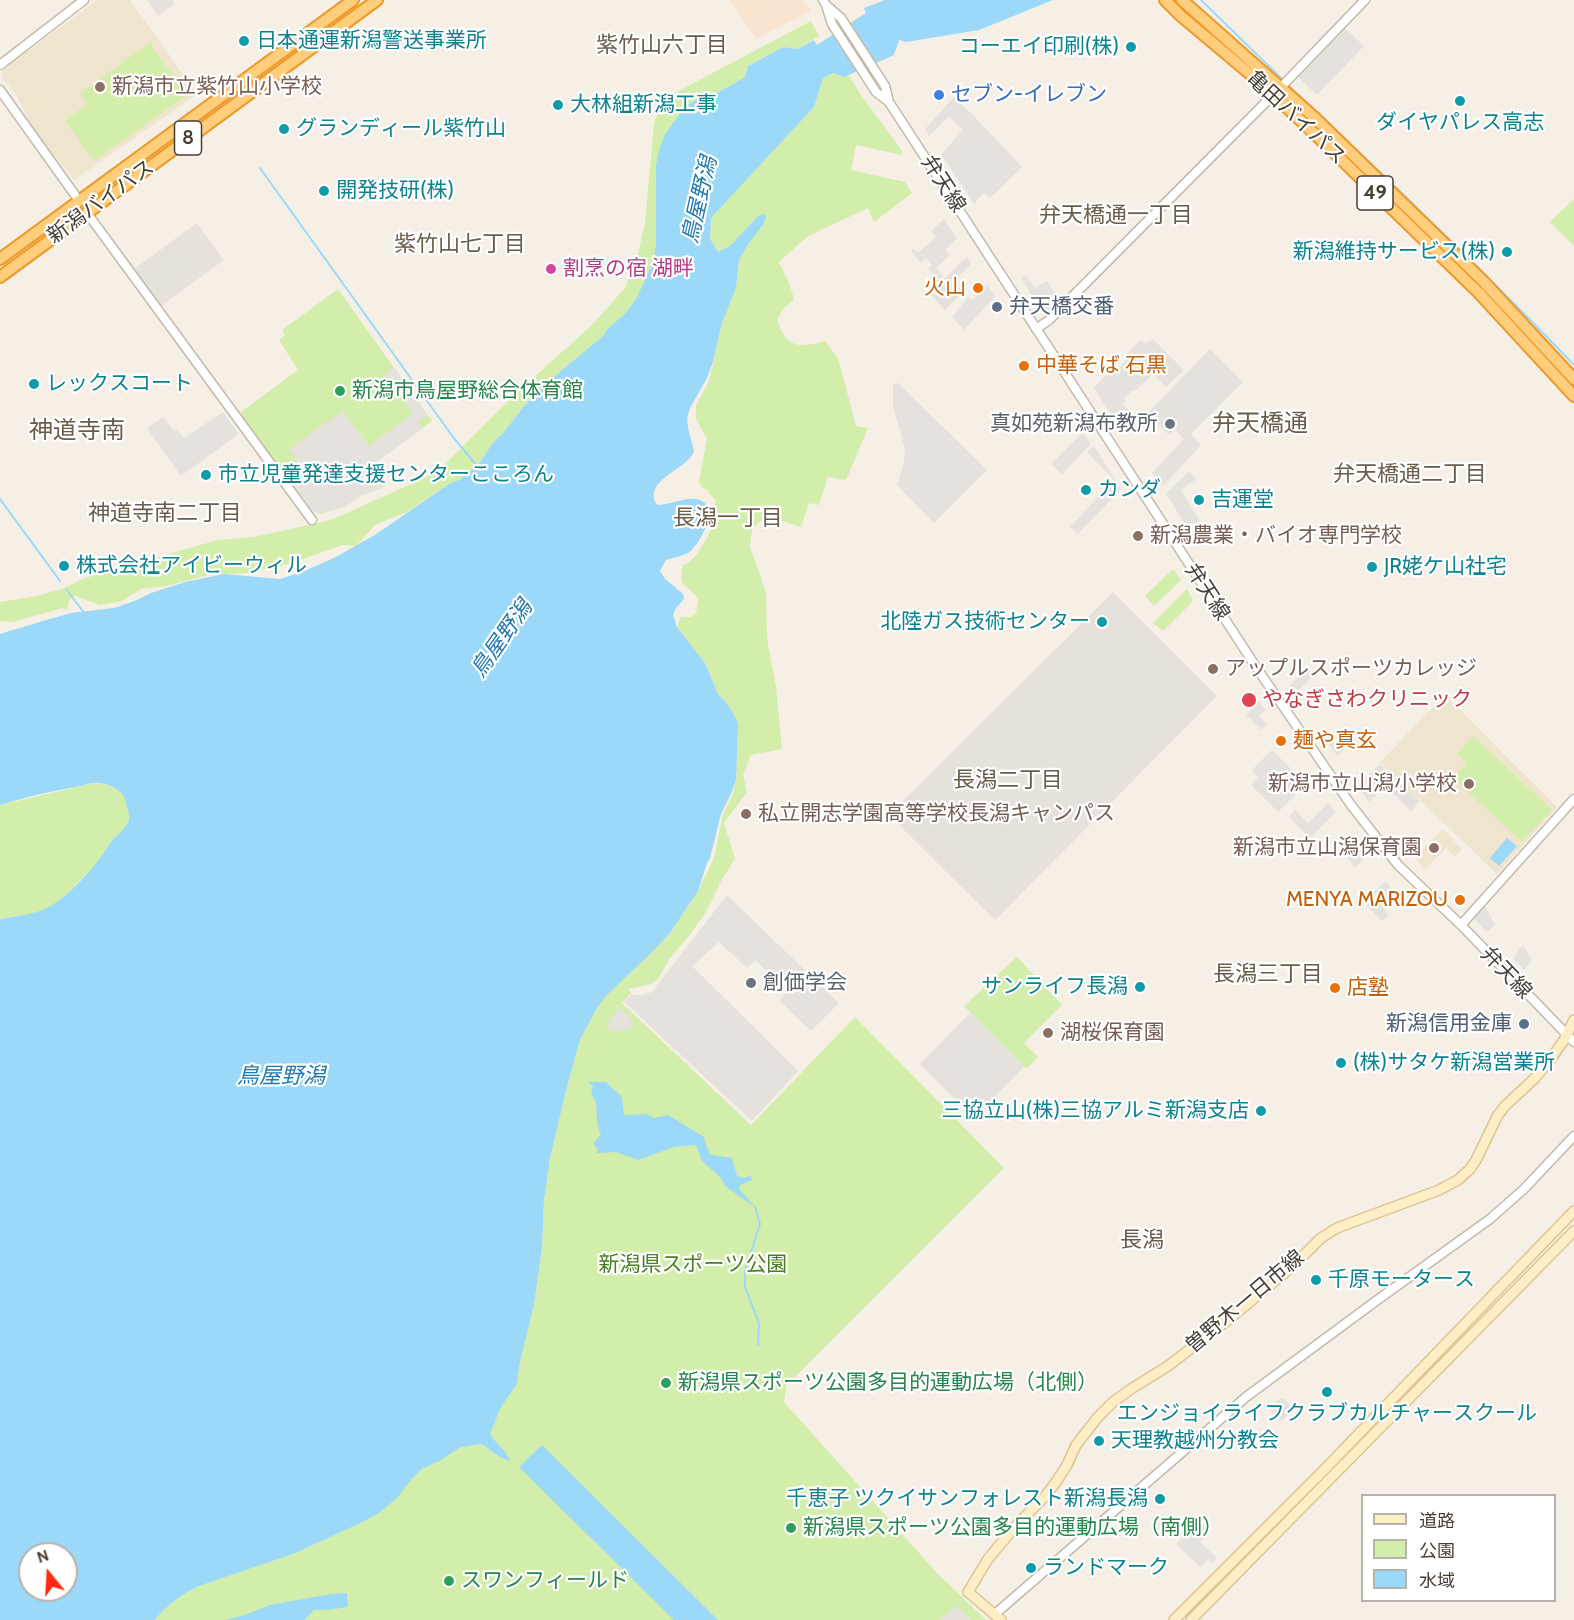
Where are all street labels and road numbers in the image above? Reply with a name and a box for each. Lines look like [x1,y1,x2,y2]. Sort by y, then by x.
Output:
street label: 亀田バイパス [1241,66,1351,170]
road number: 8 [174,121,201,155]
street label: 弁天線 [915,151,971,217]
street label: 新潟バイパス [43,155,159,249]
road number: 49 [1357,176,1393,210]
street label: 弁天線 [1179,559,1235,625]
street label: 弁天線 [1475,942,1537,1004]
street label: 曽野木一日市線 [1181,1245,1309,1359]

